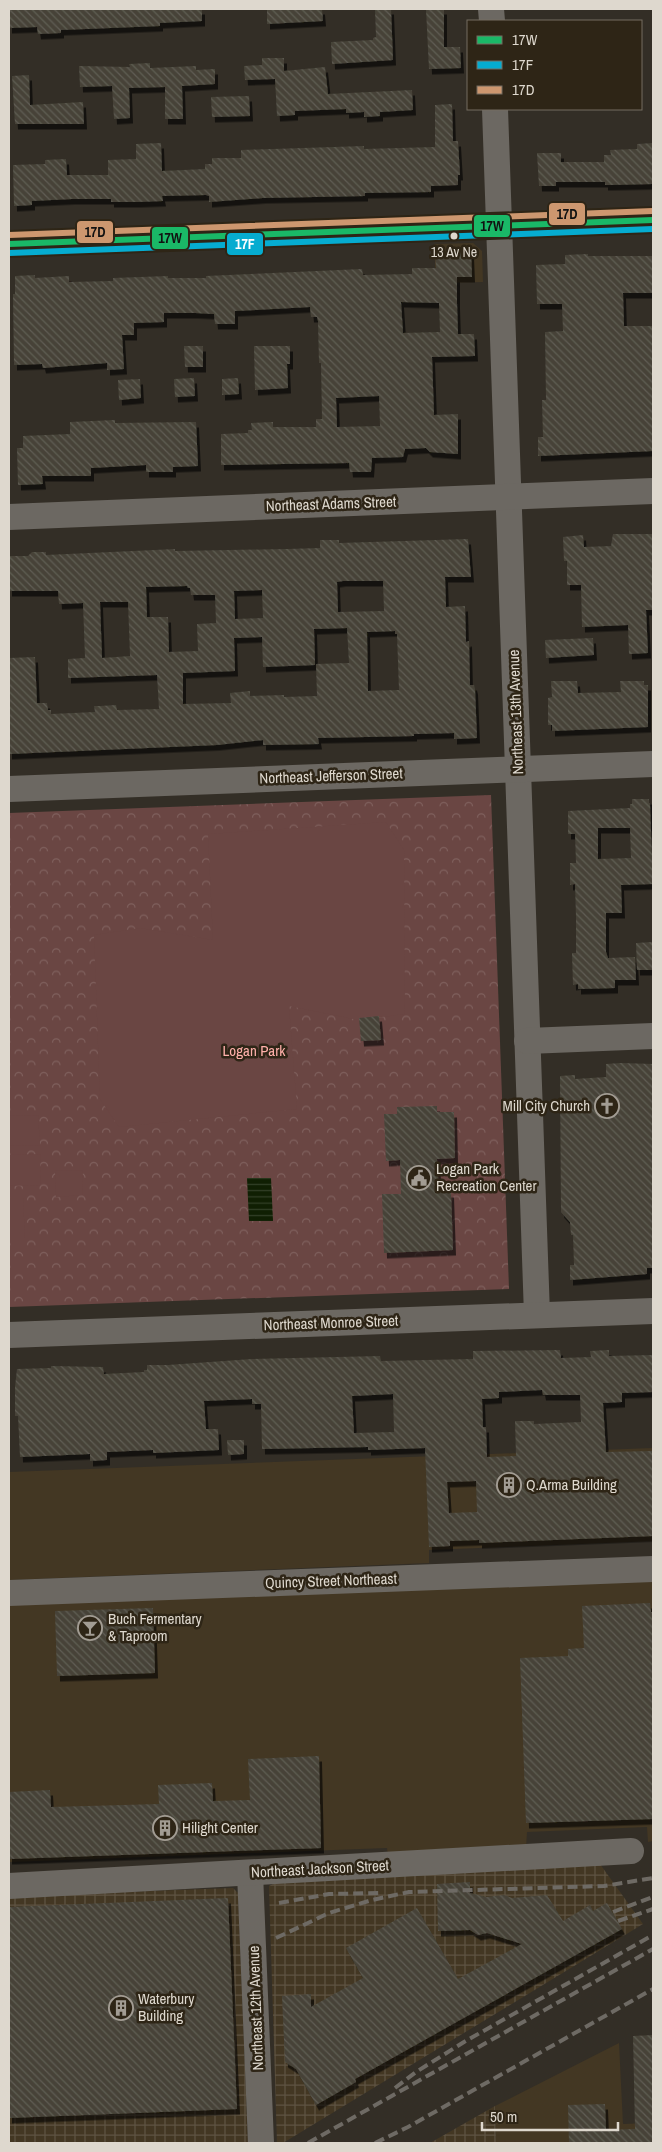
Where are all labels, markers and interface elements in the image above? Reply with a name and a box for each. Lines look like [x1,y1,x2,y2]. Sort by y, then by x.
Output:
legend [467,20,642,110]
text: 17W [512,29,538,50]
text: 17F [512,54,533,75]
text: 17D [512,79,535,100]
line badge: 17D [548,202,586,226]
text: 17D [556,205,578,223]
line badge: 17W [473,214,511,238]
text: 17W [480,217,504,235]
line badge: 17D [76,220,114,244]
text: 17D [84,223,106,241]
line badge: 17W [151,226,189,250]
text: 17W [158,229,182,247]
marker: 13 Av Ne [449,231,459,241]
line badge: 17F [226,232,264,256]
text: 17F [235,235,255,253]
place label: 13 Av Ne [431,243,477,261]
street label: Northeast Adams Street [265,491,397,516]
street label: Northeast 13th Avenue [503,649,528,775]
street label: Northeast Jefferson Street [259,762,404,788]
park label: Logan Park [223,1040,286,1061]
church icon: Mill City Church [594,1093,620,1119]
place label: Mill City Church [503,1095,590,1116]
place label: Logan Park Recreation Center [436,1158,537,1196]
public building icon: Logan Park Recreation Center [406,1165,432,1191]
street label: Northeast Monroe Street [263,1310,399,1335]
building icon: Q.Arma Building [496,1472,522,1498]
place label: Q.Arma Building [526,1474,617,1495]
street label: Quincy Street Northeast [265,1568,398,1593]
place label: Buch Fermentary & Taproom [108,1608,203,1646]
bar icon: Buch Fermentary & Taproom [77,1615,103,1641]
building icon: Hilight Center [152,1815,178,1841]
place label: Hilight Center [182,1817,258,1838]
street label: Northeast Jackson Street [250,1854,390,1883]
street label: Northeast 12th Avenue [243,1945,268,2071]
place label: Waterbury Building [138,1988,195,2026]
building icon: Waterbury Building [108,1995,134,2021]
scale bar [482,2100,618,2132]
text: 50 m [490,2106,517,2127]

